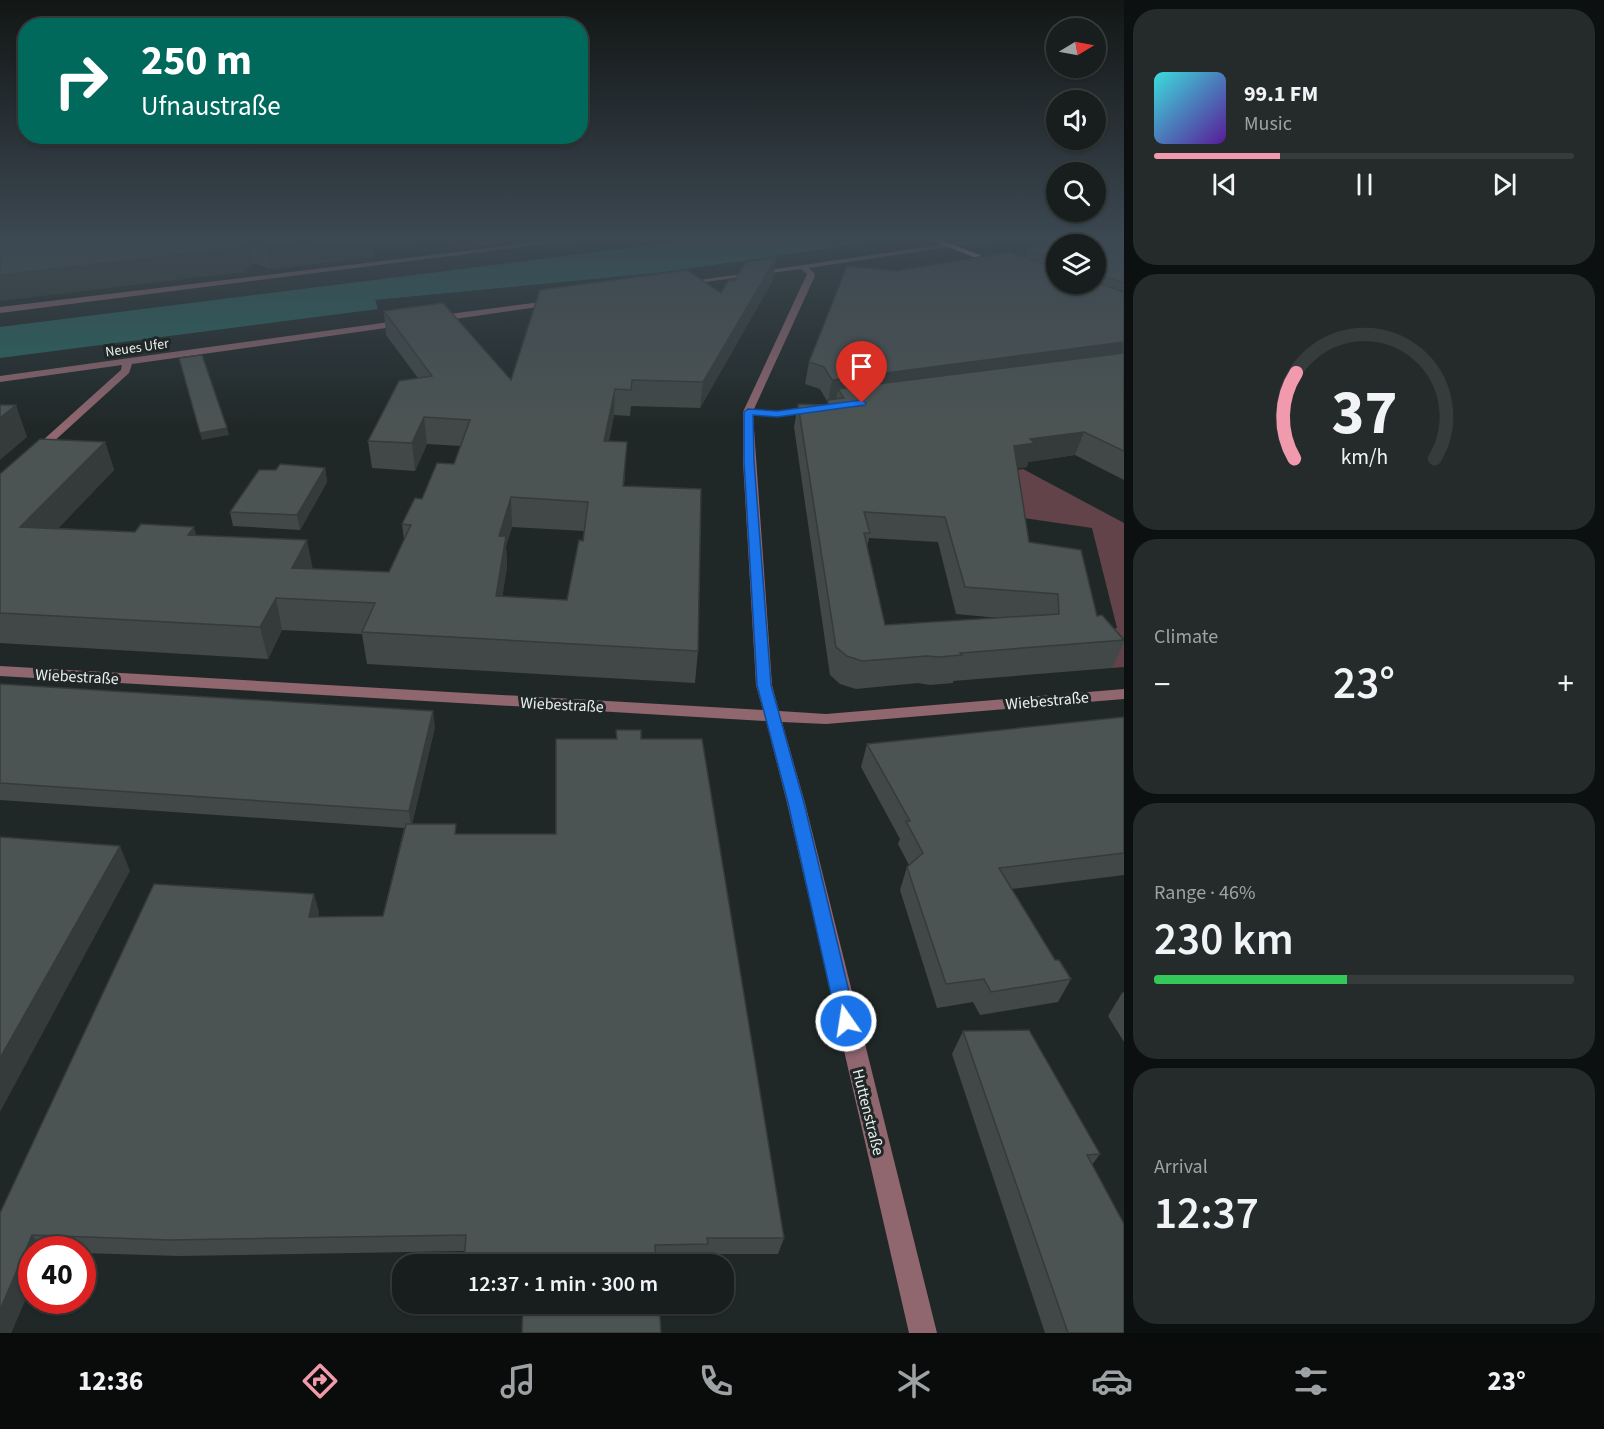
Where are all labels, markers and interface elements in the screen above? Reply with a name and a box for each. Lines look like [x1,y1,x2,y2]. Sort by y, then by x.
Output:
north arrow [1046,18,1106,78]
map controls [1046,18,1106,294]
text: 250 m [141,31,252,91]
icon: right [42,42,120,120]
text: 99.1 FM [1244,78,1318,110]
text: Ufnaustraße [141,87,281,126]
button: sound [1046,90,1106,150]
text: Music [1244,110,1292,138]
button: search [1046,162,1106,222]
icon: previous [1208,168,1241,201]
icon: pause [1348,168,1381,201]
icon: next [1488,168,1521,201]
button: layers [1046,234,1106,294]
street label: Neues Ufer [104,334,170,362]
pin [836,341,887,403]
icon: arrive [845,350,878,383]
text: 37 [1331,369,1397,458]
text: km/h [1340,442,1388,473]
text: Climate [1154,623,1218,651]
text: 23° [1333,652,1395,716]
text: − [1154,661,1170,708]
text: + [1558,661,1574,708]
street label: Wiebestraße [35,664,119,690]
street label: Wiebestraße [1005,686,1090,716]
street label: Wiebestraße [520,692,604,718]
text: Range · 46% [1154,879,1255,907]
text: 230 km [1154,908,1294,972]
position arrow [814,989,878,1053]
street label: Huttenstraße [847,1067,889,1158]
text: Arrival [1154,1153,1208,1181]
text: 12:37 [1154,1182,1259,1246]
speed limit sign: 40 [18,1236,96,1314]
text: 12:37 · 1 min · 300 m [468,1268,658,1300]
icon: directions [299,1360,341,1402]
icon: music [497,1360,539,1402]
icon: phone [695,1360,737,1402]
icon: climate [893,1360,935,1402]
icon: car [1091,1360,1133,1402]
icon: filters [1290,1360,1332,1402]
text: 12:36 [78,1362,143,1401]
text: 23° [1488,1362,1526,1401]

